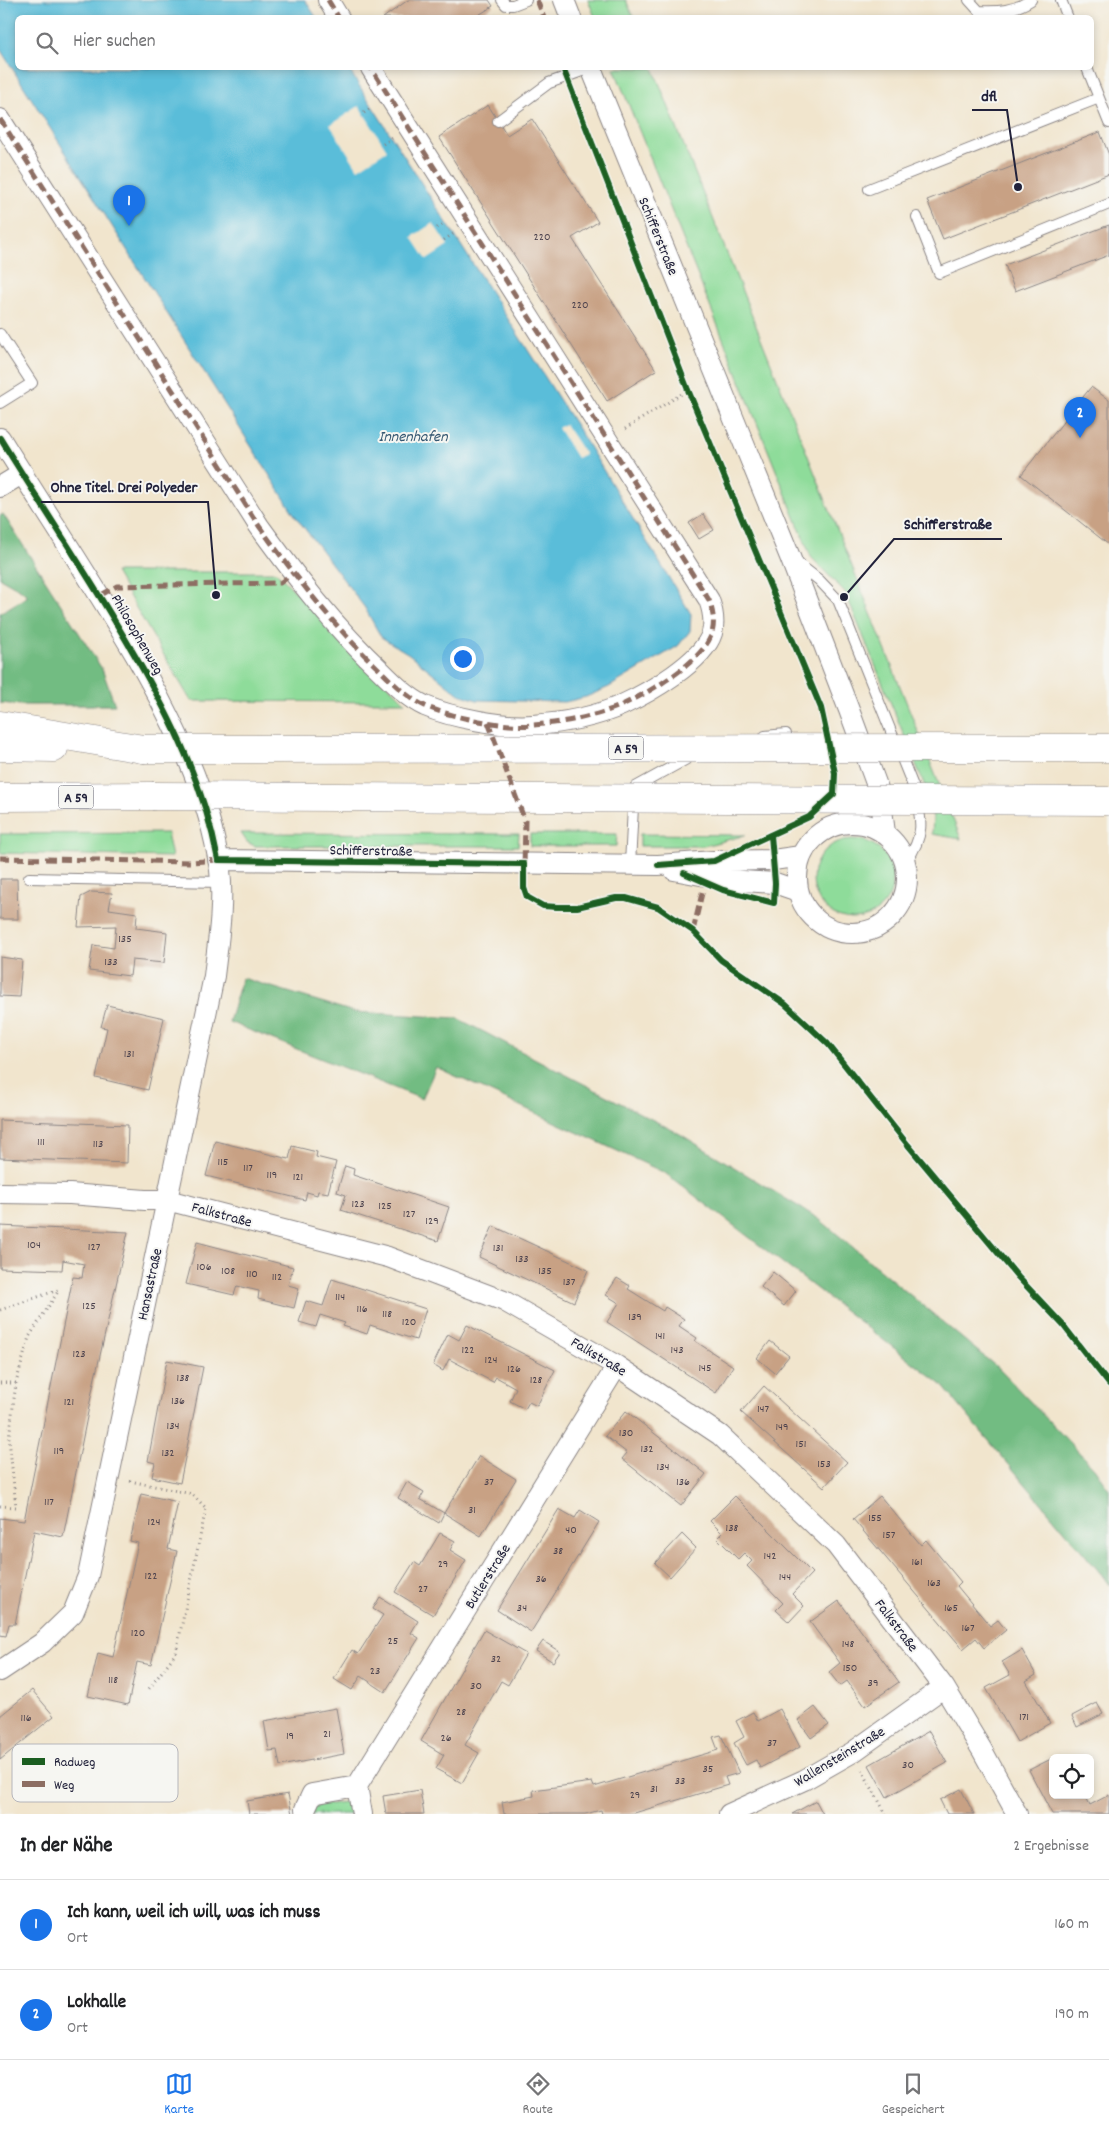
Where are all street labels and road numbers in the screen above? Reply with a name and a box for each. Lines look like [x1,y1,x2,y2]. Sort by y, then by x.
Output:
street label: Schifferstraße [631,194,683,280]
street label: Philosophenweg [104,591,168,679]
road number: A 59 [608,736,644,760]
road number: A 59 [58,786,94,809]
street label: Schifferstraße [329,840,413,864]
street label: Falkstraße [189,1197,254,1235]
street label: Hansastraße [133,1246,169,1322]
street label: Falkstraße [566,1332,630,1383]
street label: Butlerstraße [460,1540,518,1614]
street label: Falkstraße [868,1595,923,1658]
street label: Wallensteinstraße [790,1722,890,1794]

